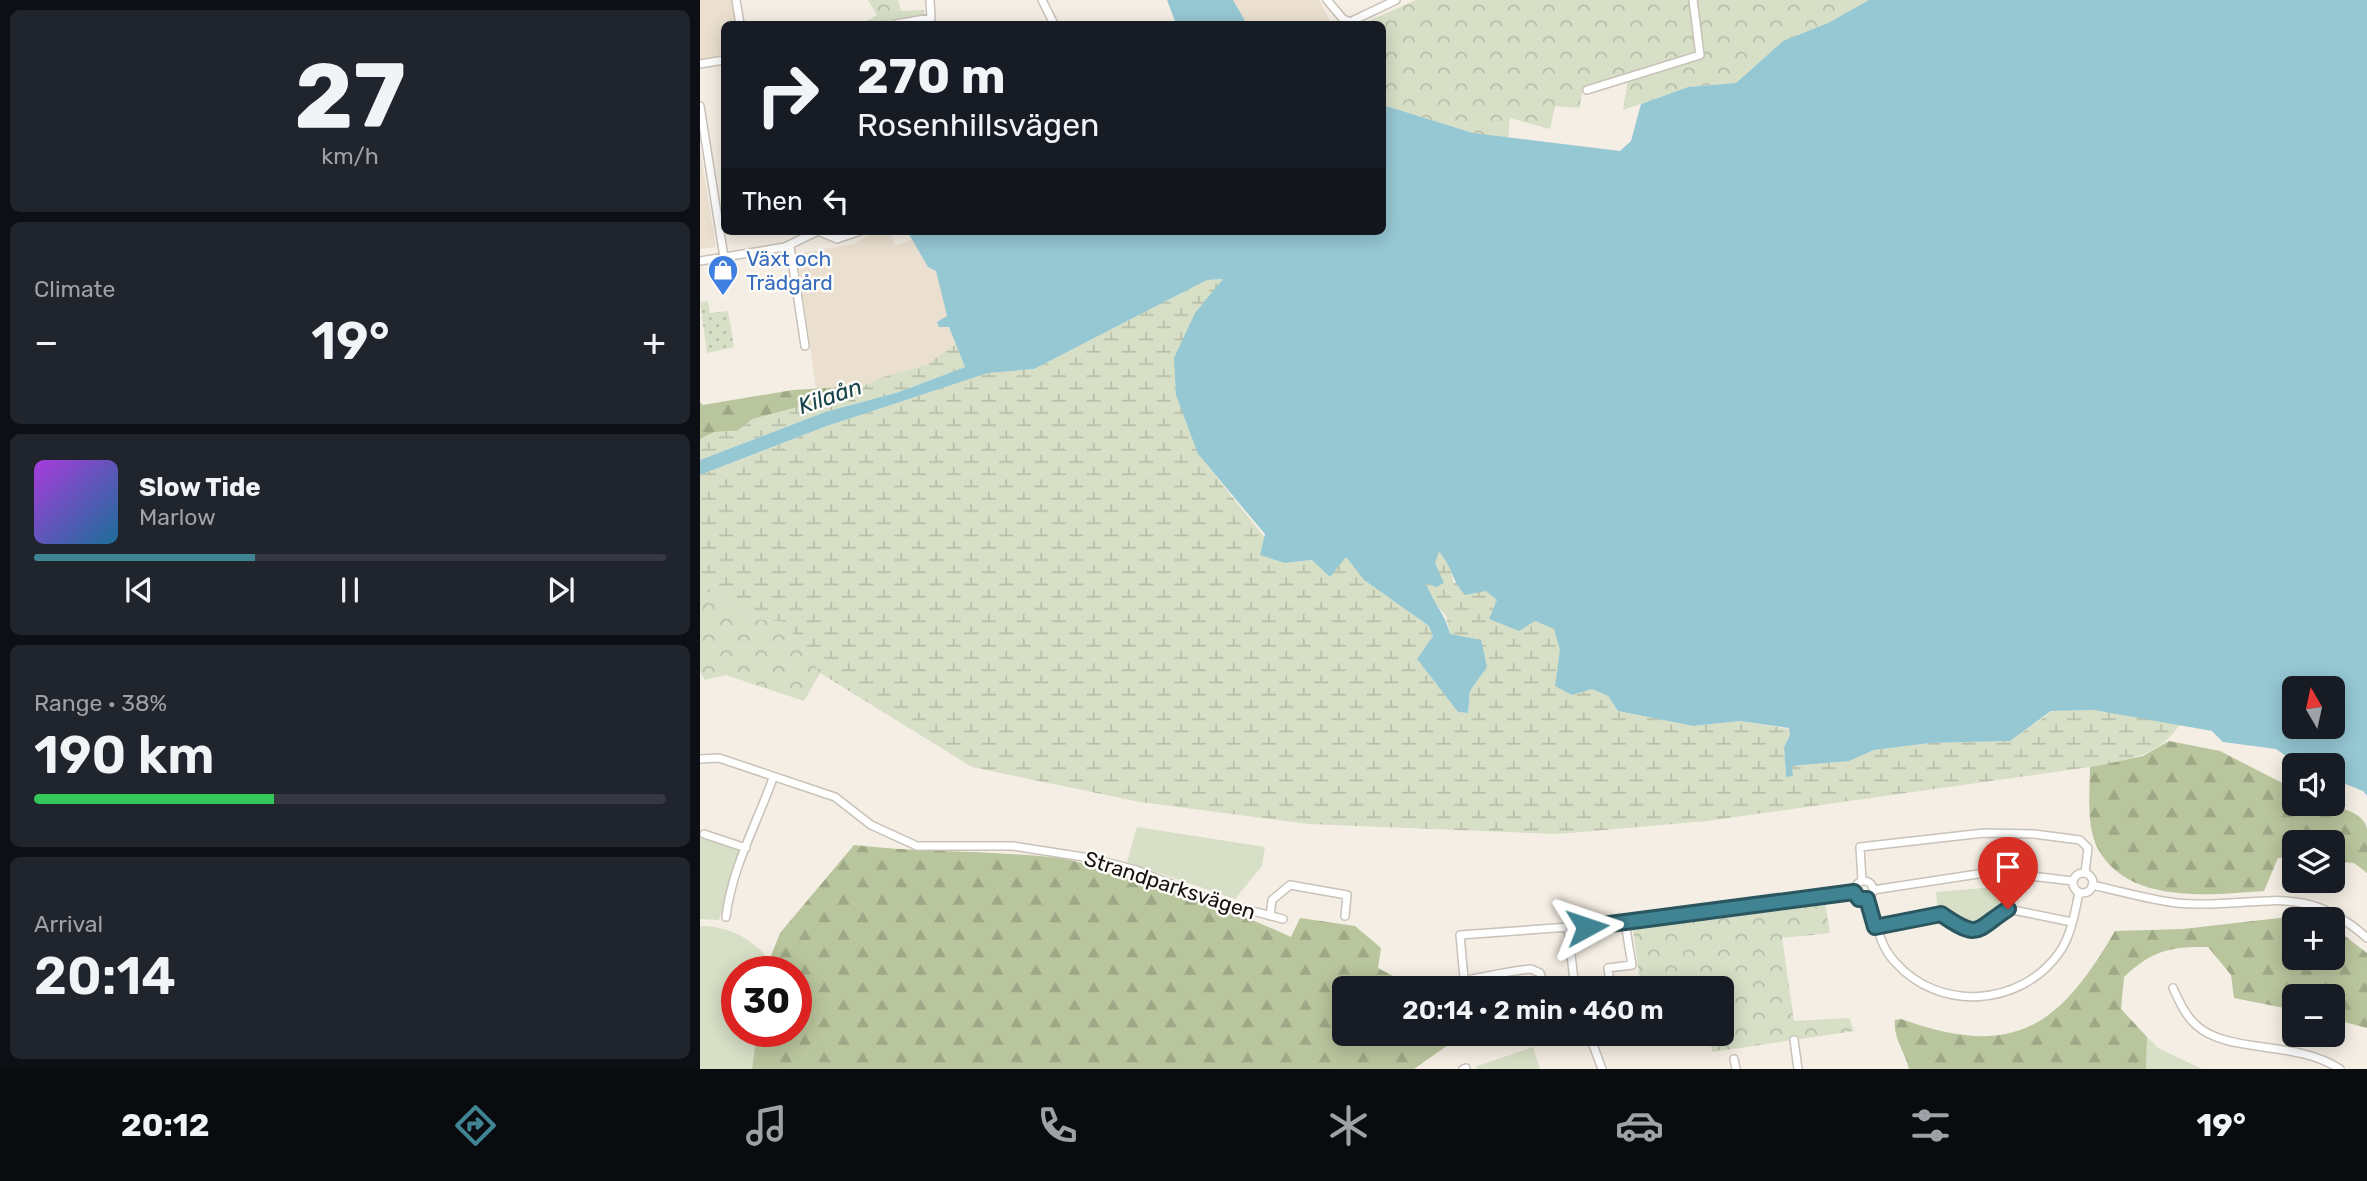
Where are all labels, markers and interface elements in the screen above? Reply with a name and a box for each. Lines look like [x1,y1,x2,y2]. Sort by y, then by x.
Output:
text: 27 [294,42,406,150]
text: 270 m [857,47,1006,105]
icon: right [742,49,833,140]
text: Rosenhillsvägen [857,106,1099,144]
text: km/h [321,142,379,170]
icon: left [817,182,855,220]
text: Then [742,186,803,217]
place label: Växt och Trädgård [746,246,833,295]
shop icon: Växt och Trädgård [706,253,740,297]
text: Climate [34,275,115,303]
text: 19° [311,310,390,372]
text: − [34,319,59,365]
text: + [642,319,666,365]
water label: Kilaån [794,372,866,420]
text: Slow Tide [139,472,261,503]
text: Marlow [139,503,216,531]
icon: previous [120,571,158,609]
icon: pause [331,571,369,609]
icon: next [542,571,580,609]
north arrow [2282,676,2345,738]
map controls [2282,676,2345,1047]
text: Range · 38% [34,689,167,717]
text: 190 km [34,724,215,786]
button: sound [2282,753,2345,816]
button: layers [2282,830,2345,893]
pin [1978,837,2038,909]
street label: Strandparksvägen [1081,845,1259,925]
icon: arrive [1989,848,2027,886]
position arrow [1550,890,1624,964]
button: + [2282,907,2345,970]
text: Arrival [34,910,103,938]
text: 20:14 [34,945,176,1007]
speed limit sign: 30 [721,956,812,1047]
button: − [2282,984,2345,1047]
text: 20:14 · 2 min · 460 m [1402,995,1664,1026]
icon: directions [451,1101,500,1150]
icon: music [742,1101,791,1150]
icon: phone [1033,1101,1082,1150]
icon: climate [1324,1101,1373,1150]
icon: car [1615,1101,1664,1150]
icon: filters [1906,1101,1955,1150]
text: 20:12 [121,1106,210,1144]
text: 19° [2196,1106,2246,1144]

